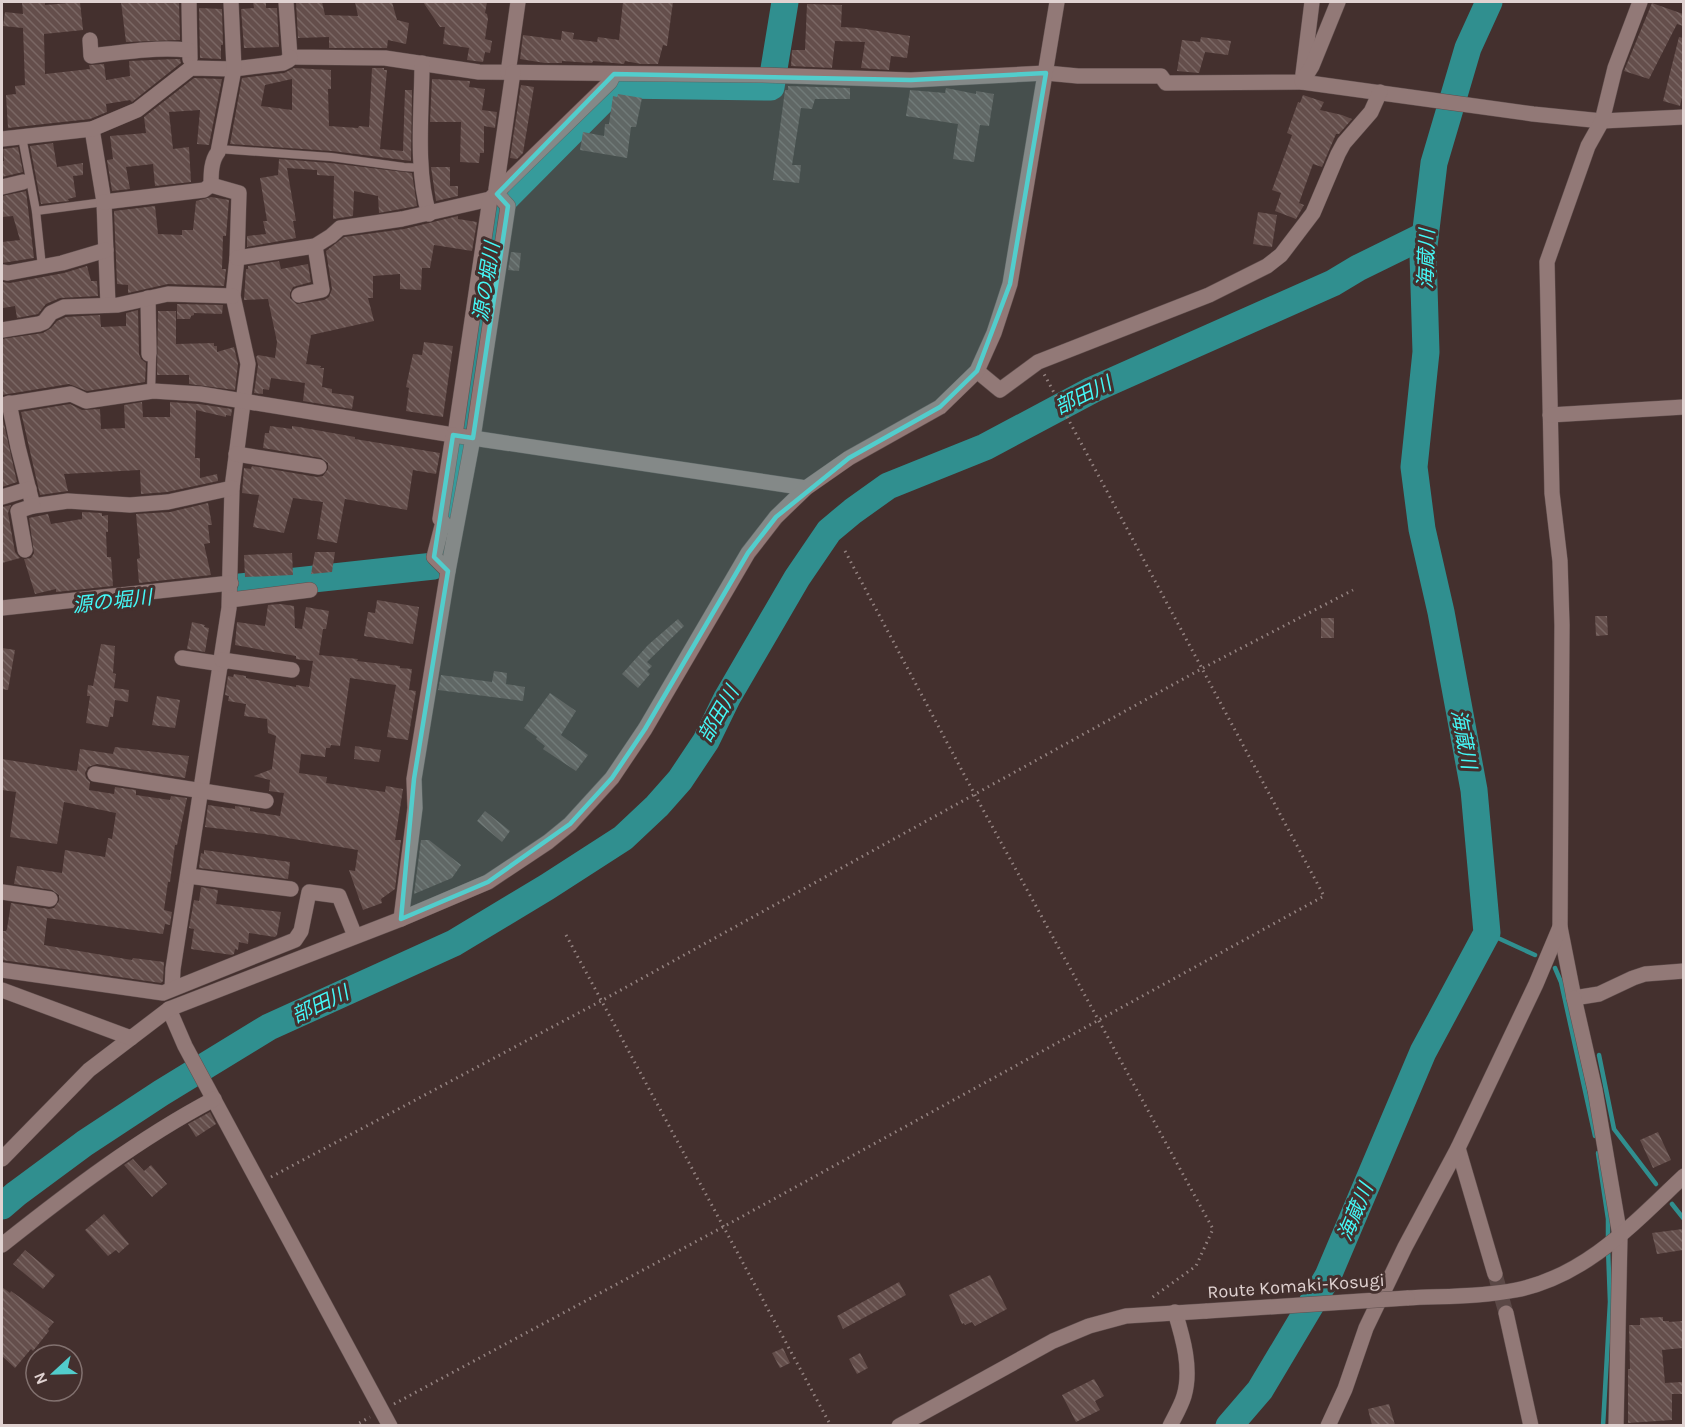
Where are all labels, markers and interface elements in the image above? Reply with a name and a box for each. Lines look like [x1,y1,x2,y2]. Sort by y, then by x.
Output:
water label: 海蔵川 [1414,227,1439,289]
water label: 源の堀川 [469,239,504,323]
water label: 部田川 [1051,371,1117,419]
water label: 源の堀川 [71,586,155,617]
water label: 部田川 [693,681,744,746]
water label: 海蔵川 [1446,707,1481,773]
water label: 部田川 [288,981,354,1028]
water label: 海蔵川 [1333,1178,1379,1244]
street label: Route Komaki-Kosugi [1206,1269,1386,1303]
north arrow [24,1343,84,1403]
text: N [30,1370,52,1387]

